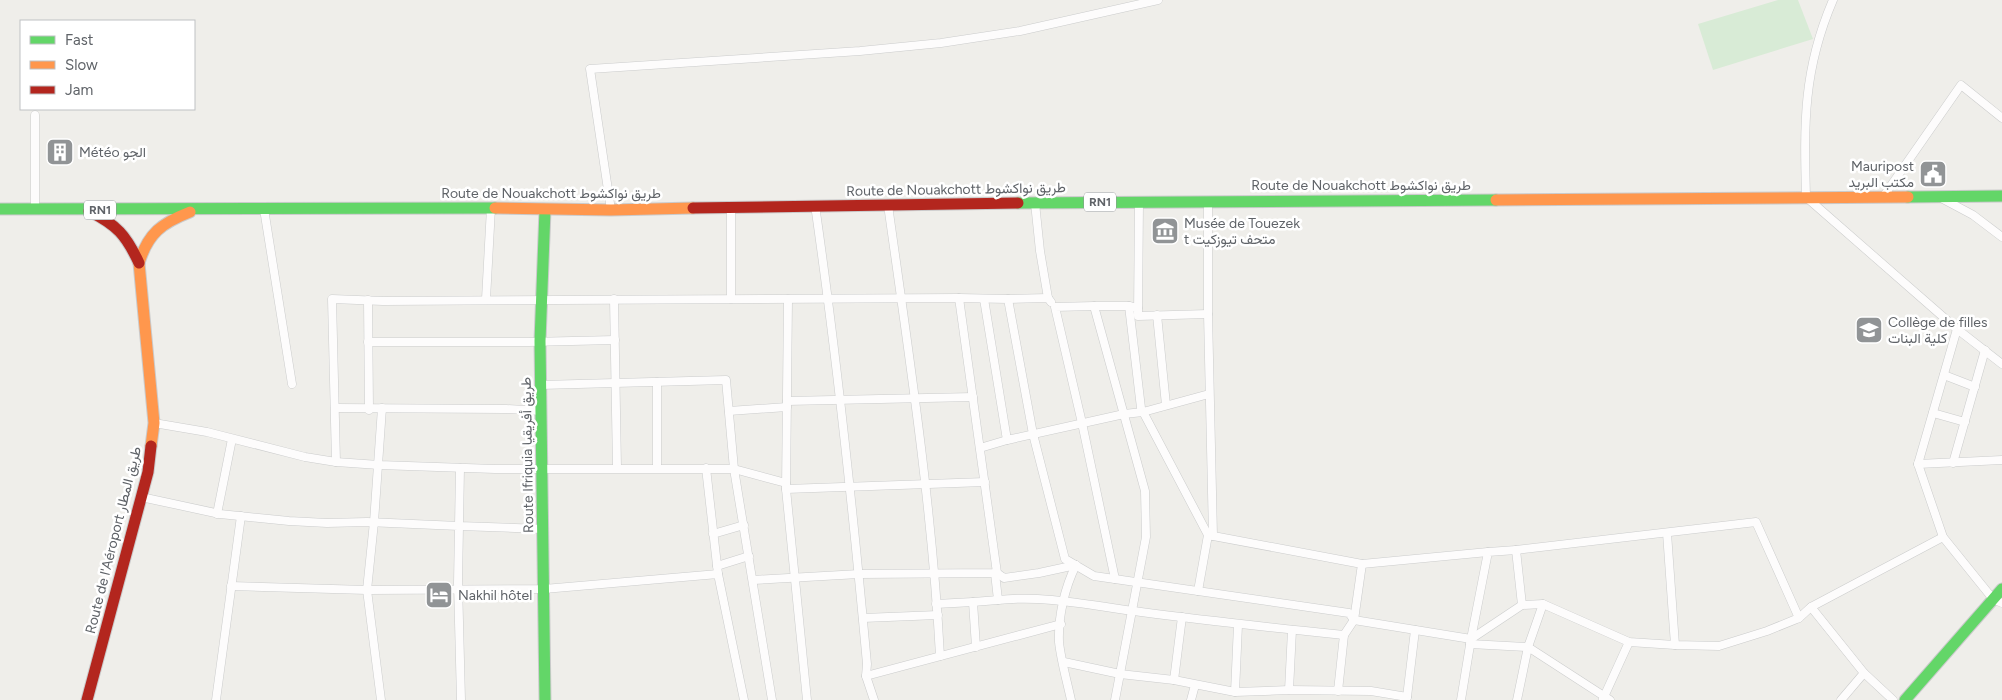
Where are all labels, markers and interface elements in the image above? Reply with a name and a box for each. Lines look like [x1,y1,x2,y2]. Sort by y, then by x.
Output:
legend [20,20,195,110]
text: Fast [65,31,94,49]
text: Slow [65,56,98,74]
text: Jam [65,81,93,99]
building icon: Météo الجو [45,137,75,167]
place label: Météo الجو [79,144,146,161]
place label: Mauripost مكتب البريد [1849,158,1914,191]
public building icon: Mauripost مكتب البريد [1918,159,1948,189]
street label: Route de Nouakchott طريق نواكشوط [1251,177,1471,194]
street label: Route de Nouakchott طريق نواكشوط [846,179,1066,200]
street label: Route de Nouakchott طريق نواكشوط [441,185,661,202]
road number: RN1 [1084,192,1116,212]
road number: RN1 [84,200,116,220]
place label: Musée de Touezek t متحف تيوزكيت [1184,215,1300,248]
museum icon: Musée de Touezek t متحف تيوزكيت [1150,216,1180,246]
place label: Collège de filles كلية البنات [1888,314,1987,347]
school or university icon: Collège de filles كلية البنات [1854,315,1884,345]
street label: Route Ifriquia طريق أفريقيا [518,377,537,533]
street label: Route de l'Aéroport طريق المطار [82,445,145,636]
hotel icon: Nakhil hôtel [424,580,454,610]
place label: Nakhil hôtel [458,587,532,604]

